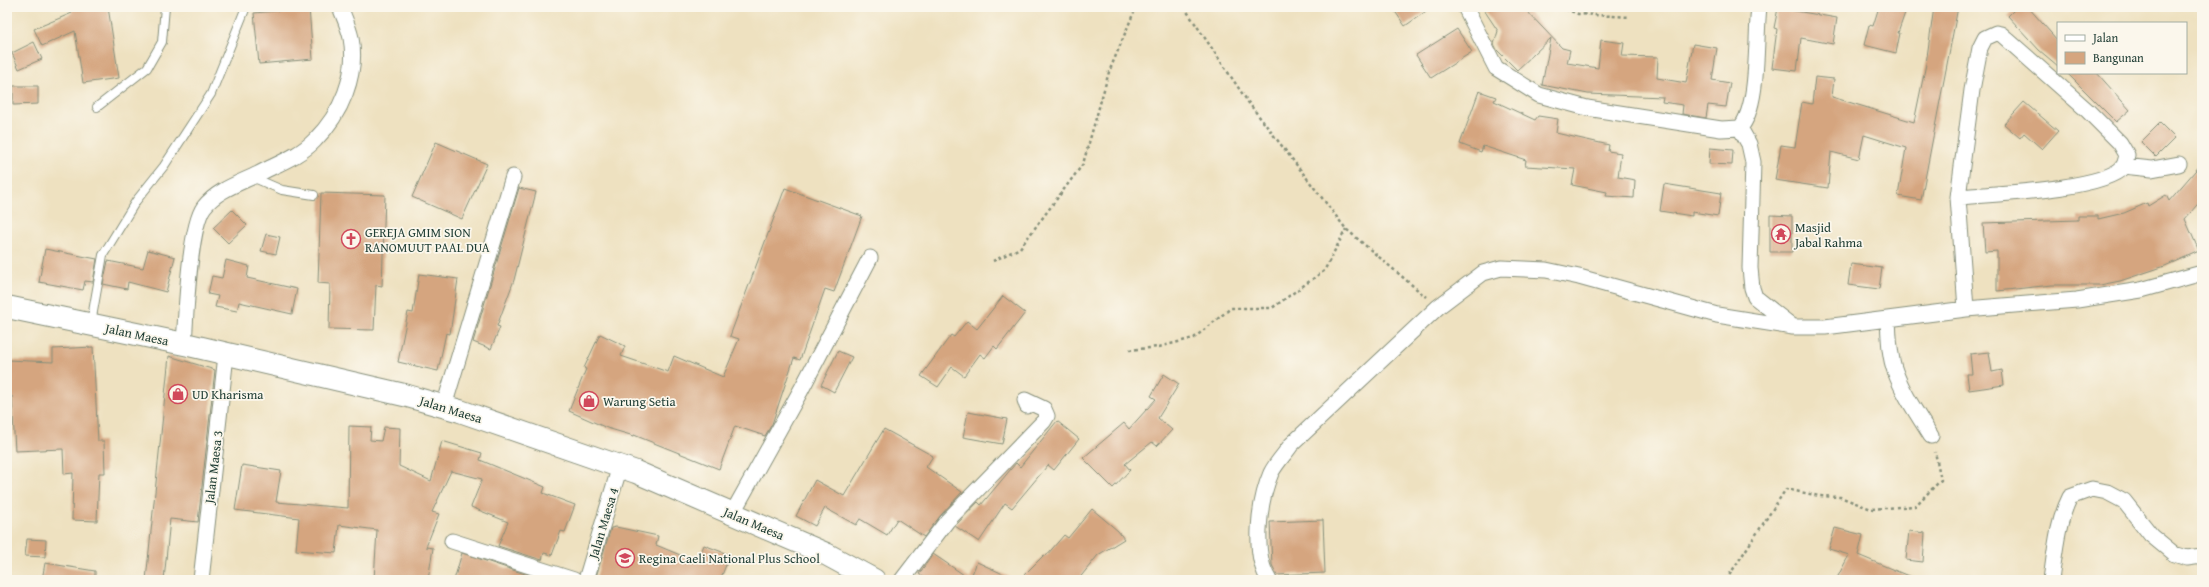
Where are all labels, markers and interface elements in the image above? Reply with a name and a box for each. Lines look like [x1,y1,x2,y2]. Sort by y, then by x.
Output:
legend [2057,22,2187,74]
text: Jalan [2091,29,2118,46]
text: Bangunan [2093,49,2144,66]
place label: Masjid Jabal Rahma [1793,218,1863,252]
place label: GEREJA GMIM SION RANOMUUT PAAL DUA [365,223,490,257]
temple icon: Masjid Jabal Rahma [1770,223,1792,245]
church icon: GEREJA GMIM SION RANOMUUT PAAL DUA [340,228,362,250]
street label: Jalan Maesa [101,318,171,351]
shop icon: UD Kharisma [167,383,189,405]
place label: UD Kharisma [192,385,264,404]
street label: Jalan Maesa [415,390,485,428]
shop icon: Warung Setia [578,390,600,412]
place label: Warung Setia [603,392,676,411]
street label: Jalan Maesa 3 [199,429,227,507]
street label: Jalan Maesa 4 [583,485,623,563]
street label: Jalan Maesa [719,501,788,545]
school or university icon: Regina Caeli National Plus School [614,547,636,569]
place label: Regina Caeli National Plus School [639,549,820,568]

